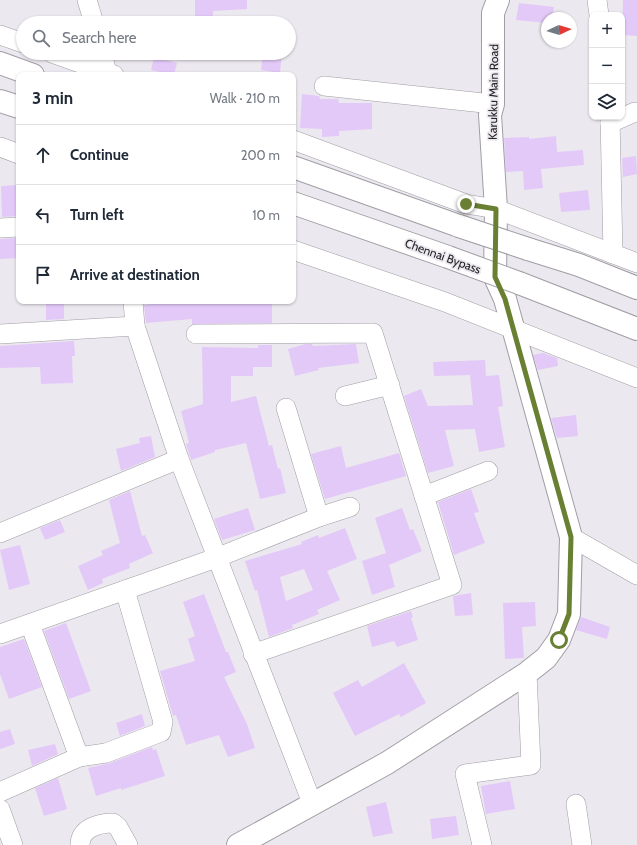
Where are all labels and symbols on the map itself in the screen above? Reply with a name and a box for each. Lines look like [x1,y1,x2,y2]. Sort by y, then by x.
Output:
north arrow [541,12,577,48]
street label: Karukku Main Road [485,44,501,140]
route end [457,195,475,213]
street label: Chennai Bypass [403,235,483,277]
route start [550,631,568,649]

